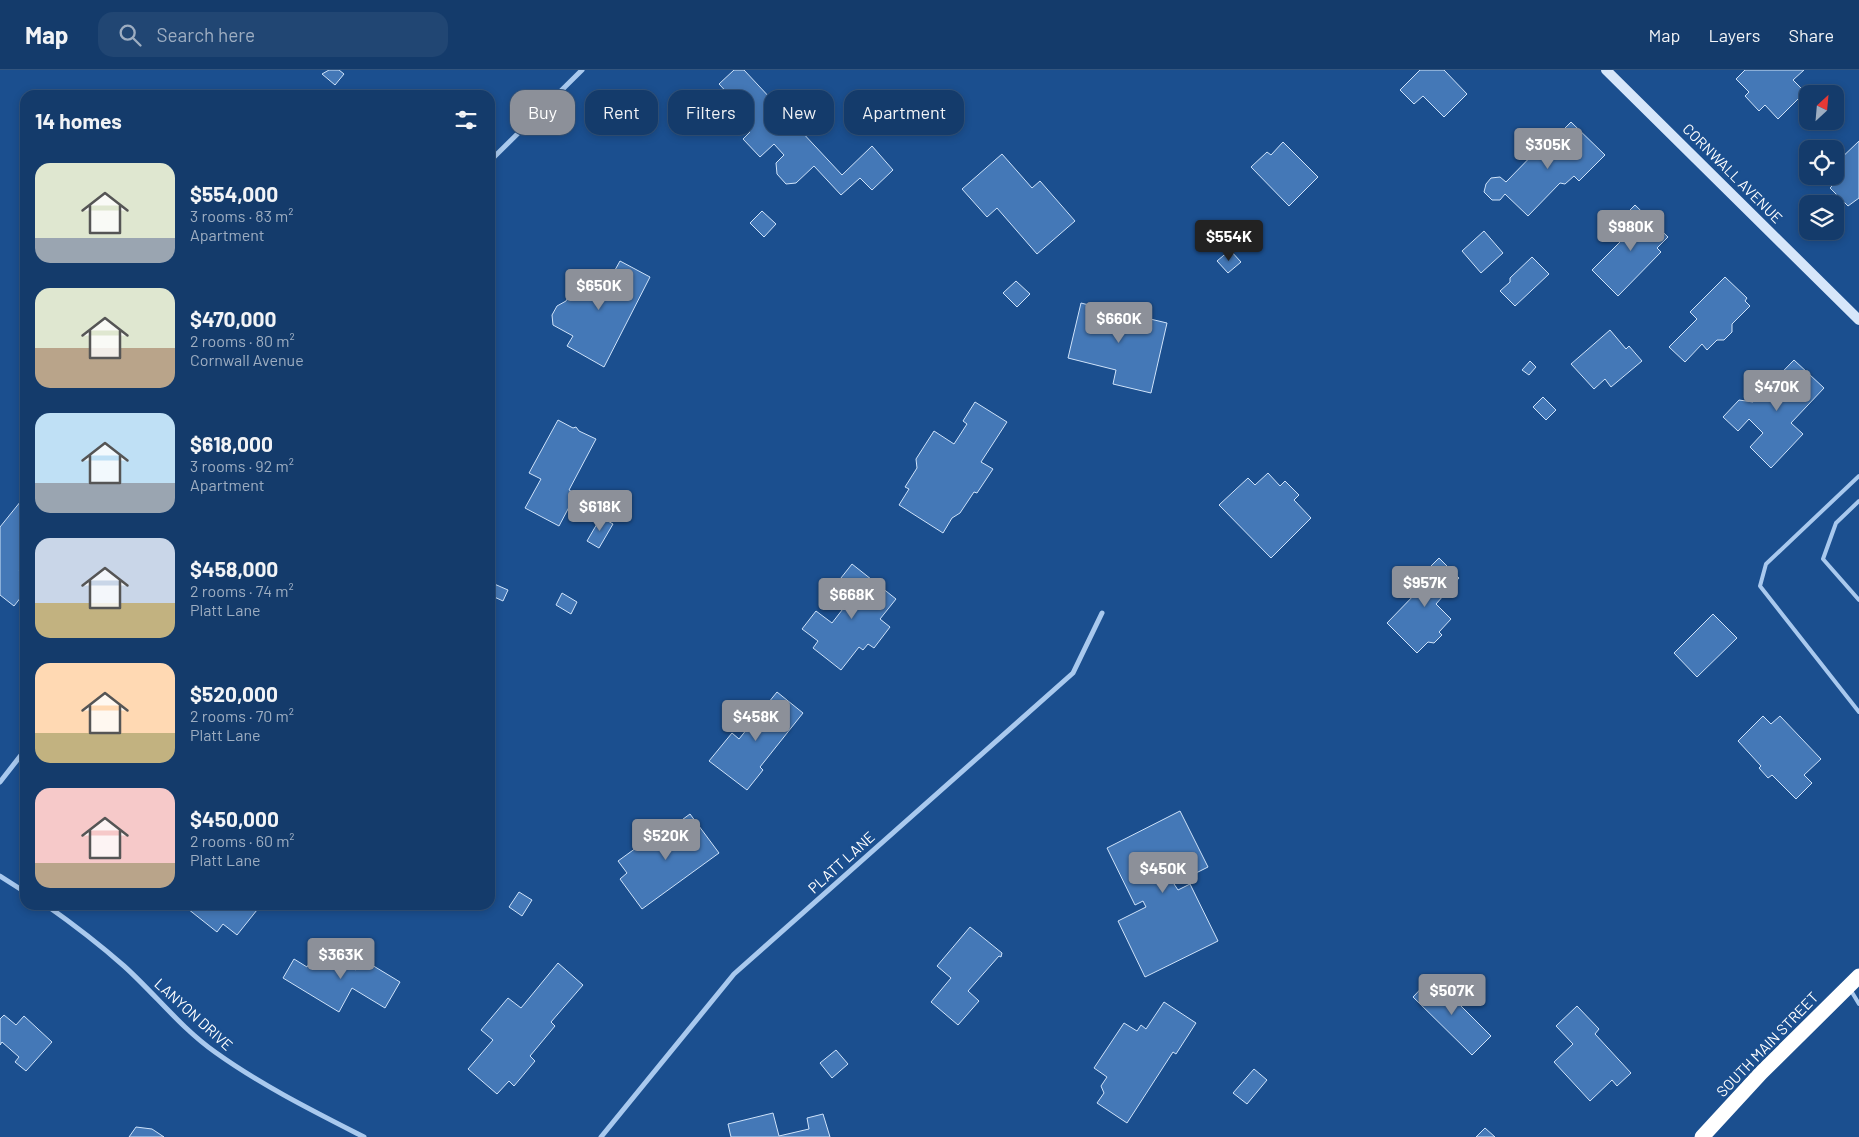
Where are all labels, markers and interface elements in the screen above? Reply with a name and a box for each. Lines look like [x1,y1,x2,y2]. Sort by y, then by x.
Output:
search box [98,12,448,57]
text: Map [25,20,68,49]
icon: search [116,21,144,49]
text: Search here [156,23,255,46]
text: Map [1648,24,1680,46]
text: Layers [1708,24,1761,46]
text: Share [1789,24,1834,46]
north arrow [1799,85,1844,130]
map controls [1799,85,1844,240]
chip: Buy [510,90,575,135]
chip: Rent [585,90,658,135]
chip: Filters [668,90,754,135]
chip: New [764,90,834,135]
chip: Apartment [844,90,964,135]
icon: filters [452,106,480,134]
text: 14 homes [35,108,122,133]
street label: CORNWALL AVENUE [1679,119,1787,227]
pin: $305K [1513,128,1583,170]
text: $305K [1525,134,1571,153]
button: locate [1799,140,1844,185]
text: $554,000 [190,181,278,206]
icon: home [75,183,135,243]
button: layers [1799,195,1844,240]
text: 3 rooms · 83 m² [190,206,294,225]
pin: $980K [1596,210,1666,252]
text: $980K [1608,216,1654,235]
pin: $554K [1194,220,1264,262]
text: Apartment [190,225,265,244]
text: $554K [1206,226,1252,245]
pin: $650K [564,268,634,311]
text: $650K [576,275,622,294]
pin: $660K [1084,302,1154,344]
text: $470,000 [190,306,277,331]
icon: home [75,308,135,368]
text: $660K [1096,308,1142,327]
text: 2 rooms · 80 m² [190,331,295,350]
text: Cornwall Avenue [190,350,304,369]
pin: $470K [1742,370,1812,412]
text: $470K [1755,376,1799,395]
text: $618,000 [190,431,273,456]
icon: home [75,433,135,493]
text: 3 rooms · 92 m² [190,456,294,475]
text: Apartment [190,475,265,494]
pin: $618K [565,490,635,532]
text: $618K [579,496,621,515]
text: $458,000 [190,556,278,581]
icon: home [75,558,135,618]
pin: $957K [1390,566,1460,608]
text: $957K [1403,572,1447,591]
pin: $668K [817,578,887,620]
text: 2 rooms · 74 m² [190,581,294,600]
text: $668K [829,584,875,603]
text: Platt Lane [190,600,260,619]
text: $520,000 [190,681,278,706]
icon: home [75,683,135,743]
pin: $458K [721,700,791,742]
text: 2 rooms · 70 m² [190,706,294,725]
text: $458K [733,706,779,725]
text: Platt Lane [190,725,260,744]
text: $450,000 [190,806,279,831]
icon: home [75,808,135,868]
pin: $520K [631,818,701,861]
text: $520K [643,825,689,844]
street label: PLATT LANE [804,827,878,897]
text: 2 rooms · 60 m² [190,831,295,850]
text: Platt Lane [190,850,260,869]
pin: $450K [1128,852,1198,894]
text: $450K [1140,858,1186,877]
pin: $363K [306,938,376,980]
text: $363K [318,944,364,963]
street label: LANYON DRIVE [151,974,237,1054]
pin: $507K [1417,974,1487,1016]
text: $507K [1430,980,1474,999]
street label: SOUTH MAIN STREET [1712,988,1822,1100]

